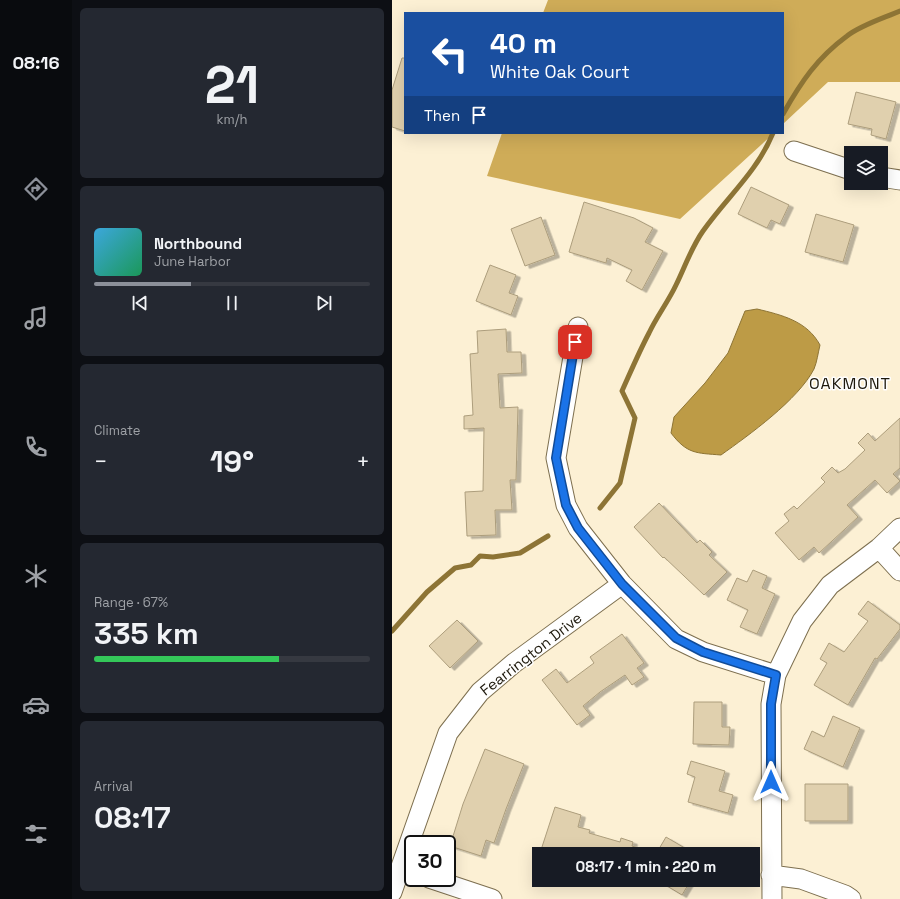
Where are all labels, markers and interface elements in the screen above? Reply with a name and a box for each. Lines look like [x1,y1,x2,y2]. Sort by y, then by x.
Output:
text: 40 m [490,25,557,61]
icon: left [424,28,476,80]
text: 08:16 [12,51,60,74]
text: 21 [205,52,259,118]
text: White Oak Court [490,60,630,83]
icon: arrive [468,104,490,126]
text: Then [424,106,460,125]
text: km/h [217,111,247,128]
map controls [844,146,888,190]
button: layers [844,146,888,190]
icon: directions [22,175,50,203]
text: Northbound [154,234,242,253]
text: June Harbor [154,253,231,270]
icon: previous [129,292,151,314]
icon: pause [221,292,243,314]
icon: next [313,292,335,314]
icon: music [22,304,50,332]
pin [558,325,592,359]
icon: arrive [564,331,586,353]
district label: OAKMONT [809,373,891,394]
text: Climate [94,422,140,439]
icon: phone [22,433,50,461]
text: 19° [210,442,254,481]
text: − [94,447,108,475]
text: + [356,447,370,475]
icon: climate [22,562,50,590]
text: Range · 67% [94,594,168,611]
street label: Fearrington Drive [476,608,586,699]
text: 335 km [94,614,199,653]
icon: car [22,691,50,719]
position arrow [750,761,792,803]
text: Arrival [94,778,133,795]
text: 08:17 [94,798,171,837]
icon: filters [22,820,50,848]
speed limit sign: 30 [404,835,456,887]
text: 08:17 · 1 min · 220 m [576,857,716,876]

